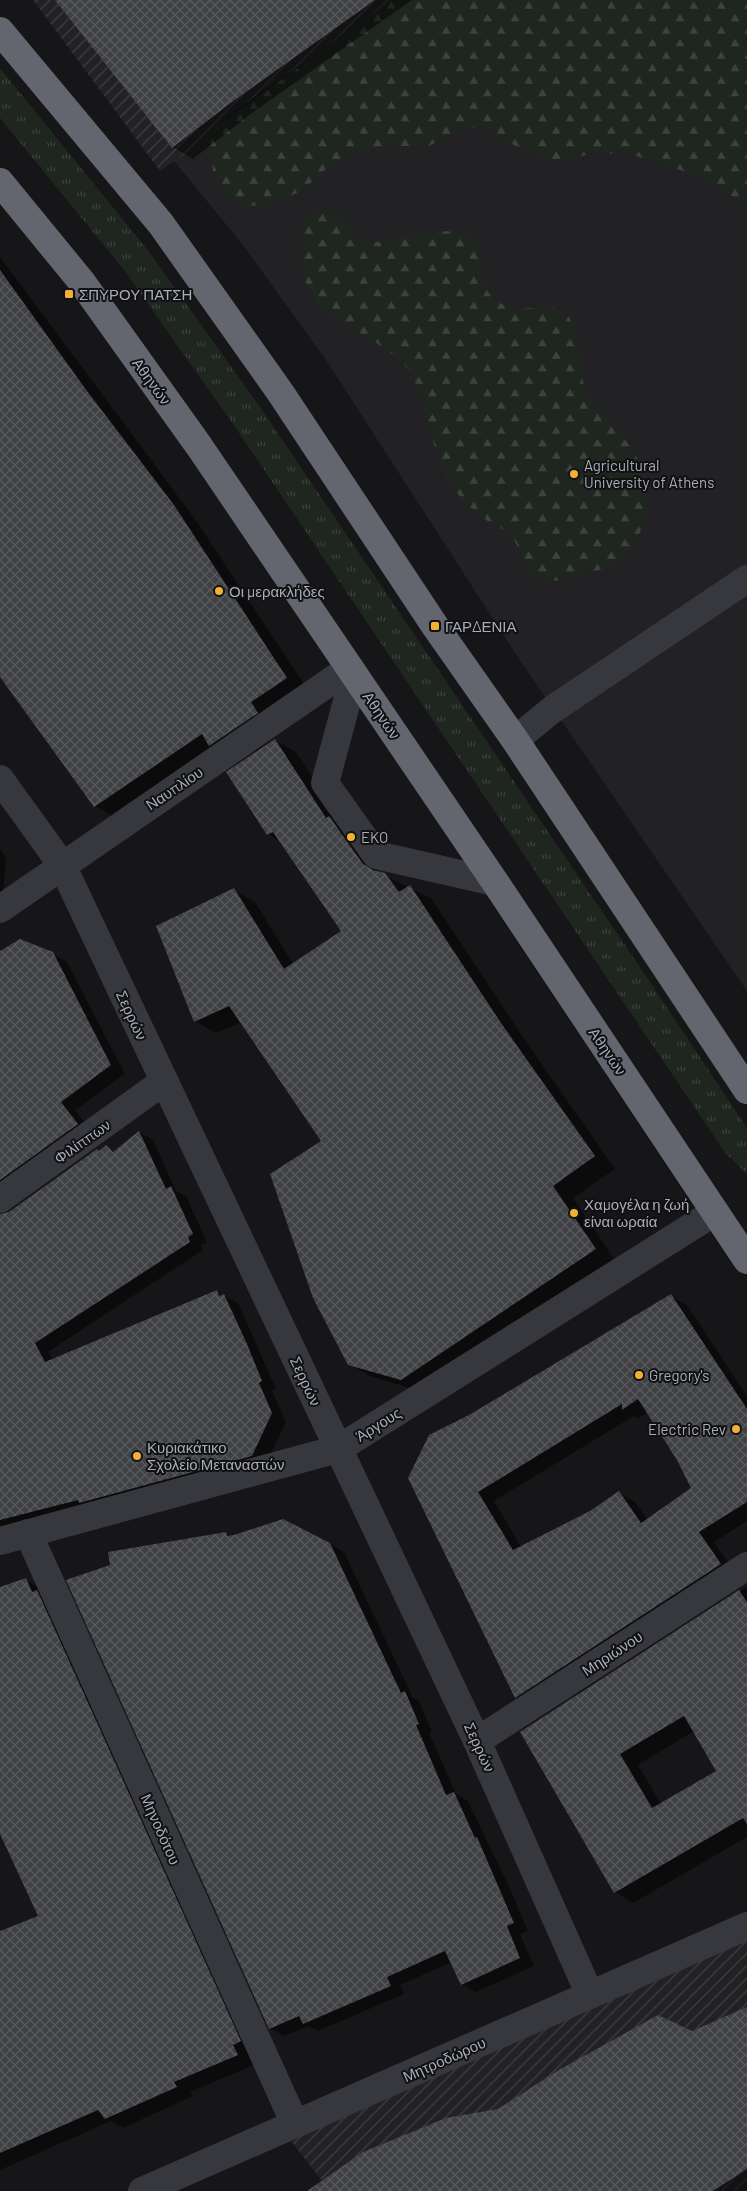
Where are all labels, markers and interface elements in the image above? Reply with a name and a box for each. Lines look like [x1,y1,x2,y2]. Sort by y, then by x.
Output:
place label: ΣΠΥΡΟΥ ΠΑΤΣΗ [79,285,192,303]
marker: ΣΠΥΡΟΥ ΠΑΤΣΗ [63,288,75,300]
street label: Αθηνών [129,354,175,408]
place label: Agricultural University of Athens [584,456,714,491]
marker: Agricultural University of Athens [568,468,580,480]
place label: Οι μερακλήδες [229,582,325,600]
marker: Οι μερακλήδες [213,585,225,597]
place label: ΓΑΡΔΕΝΙΑ [445,617,516,635]
marker: ΓΑΡΔΕΝΙΑ [429,620,441,632]
street label: Αθηνών [360,688,404,742]
street label: Ναυπλίου [142,762,206,814]
place label: EKO [361,828,388,846]
marker: EKO [345,831,357,843]
street label: Σερρών [113,988,151,1042]
street label: Αθηνών [586,1024,630,1078]
street label: Φιλίππων [50,1115,114,1167]
place label: Χαμογέλα η ζωή είναι ωραία [584,1195,689,1230]
marker: Χαμογέλα η ζωή είναι ωραία [568,1207,580,1219]
street label: Σερρών [287,1354,325,1408]
place label: Gregory's [649,1366,709,1384]
marker: Gregory's [633,1369,645,1381]
street label: Άργους [352,1403,404,1445]
place label: Electric Rev [648,1420,726,1438]
marker: Electric Rev [730,1423,742,1435]
place label: Κυριακάτικο Σχολείο Μεταναστών [147,1438,285,1473]
marker: Κυριακάτικο Σχολείο Μεταναστών [131,1450,143,1462]
street label: Μηριώνου [578,1627,646,1679]
street label: Σερρών [461,1720,499,1774]
street label: Μηνοδότου [137,1791,185,1867]
street label: Μητροδώρου [400,2033,488,2085]

